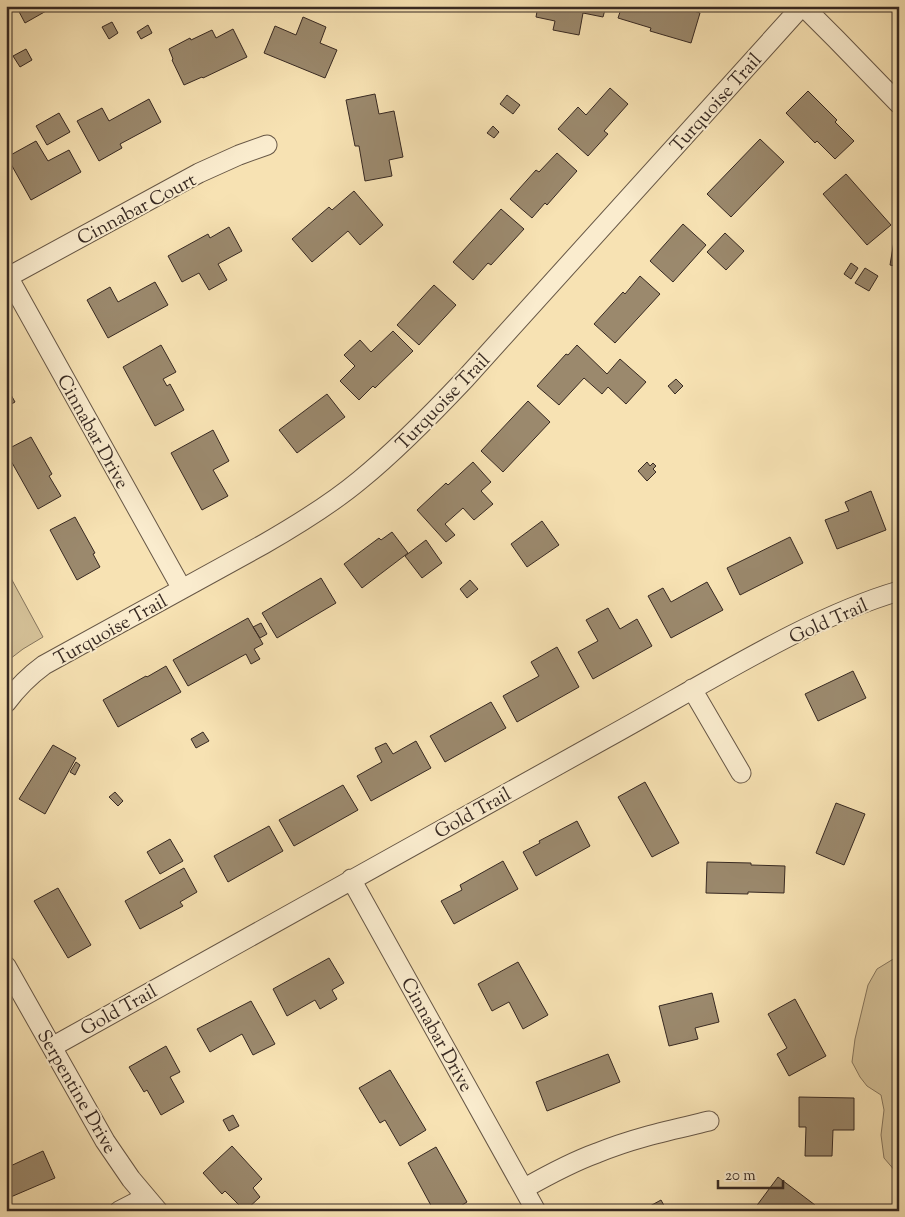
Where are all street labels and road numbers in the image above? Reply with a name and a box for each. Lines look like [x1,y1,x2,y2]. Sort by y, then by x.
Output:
street label: Turquoise Trail [665,48,769,159]
street label: Cinnabar Court [73,167,202,253]
street label: Turquoise Trail [390,348,497,457]
street label: Cinnabar Drive [49,370,135,495]
street label: Turquoise Trail [50,589,173,673]
street label: Gold Trail [785,593,873,652]
street label: Gold Trail [430,782,516,846]
street label: Cinnabar Drive [393,973,479,1098]
street label: Gold Trail [76,979,162,1043]
street label: Serpentine Drive [29,1025,122,1159]

